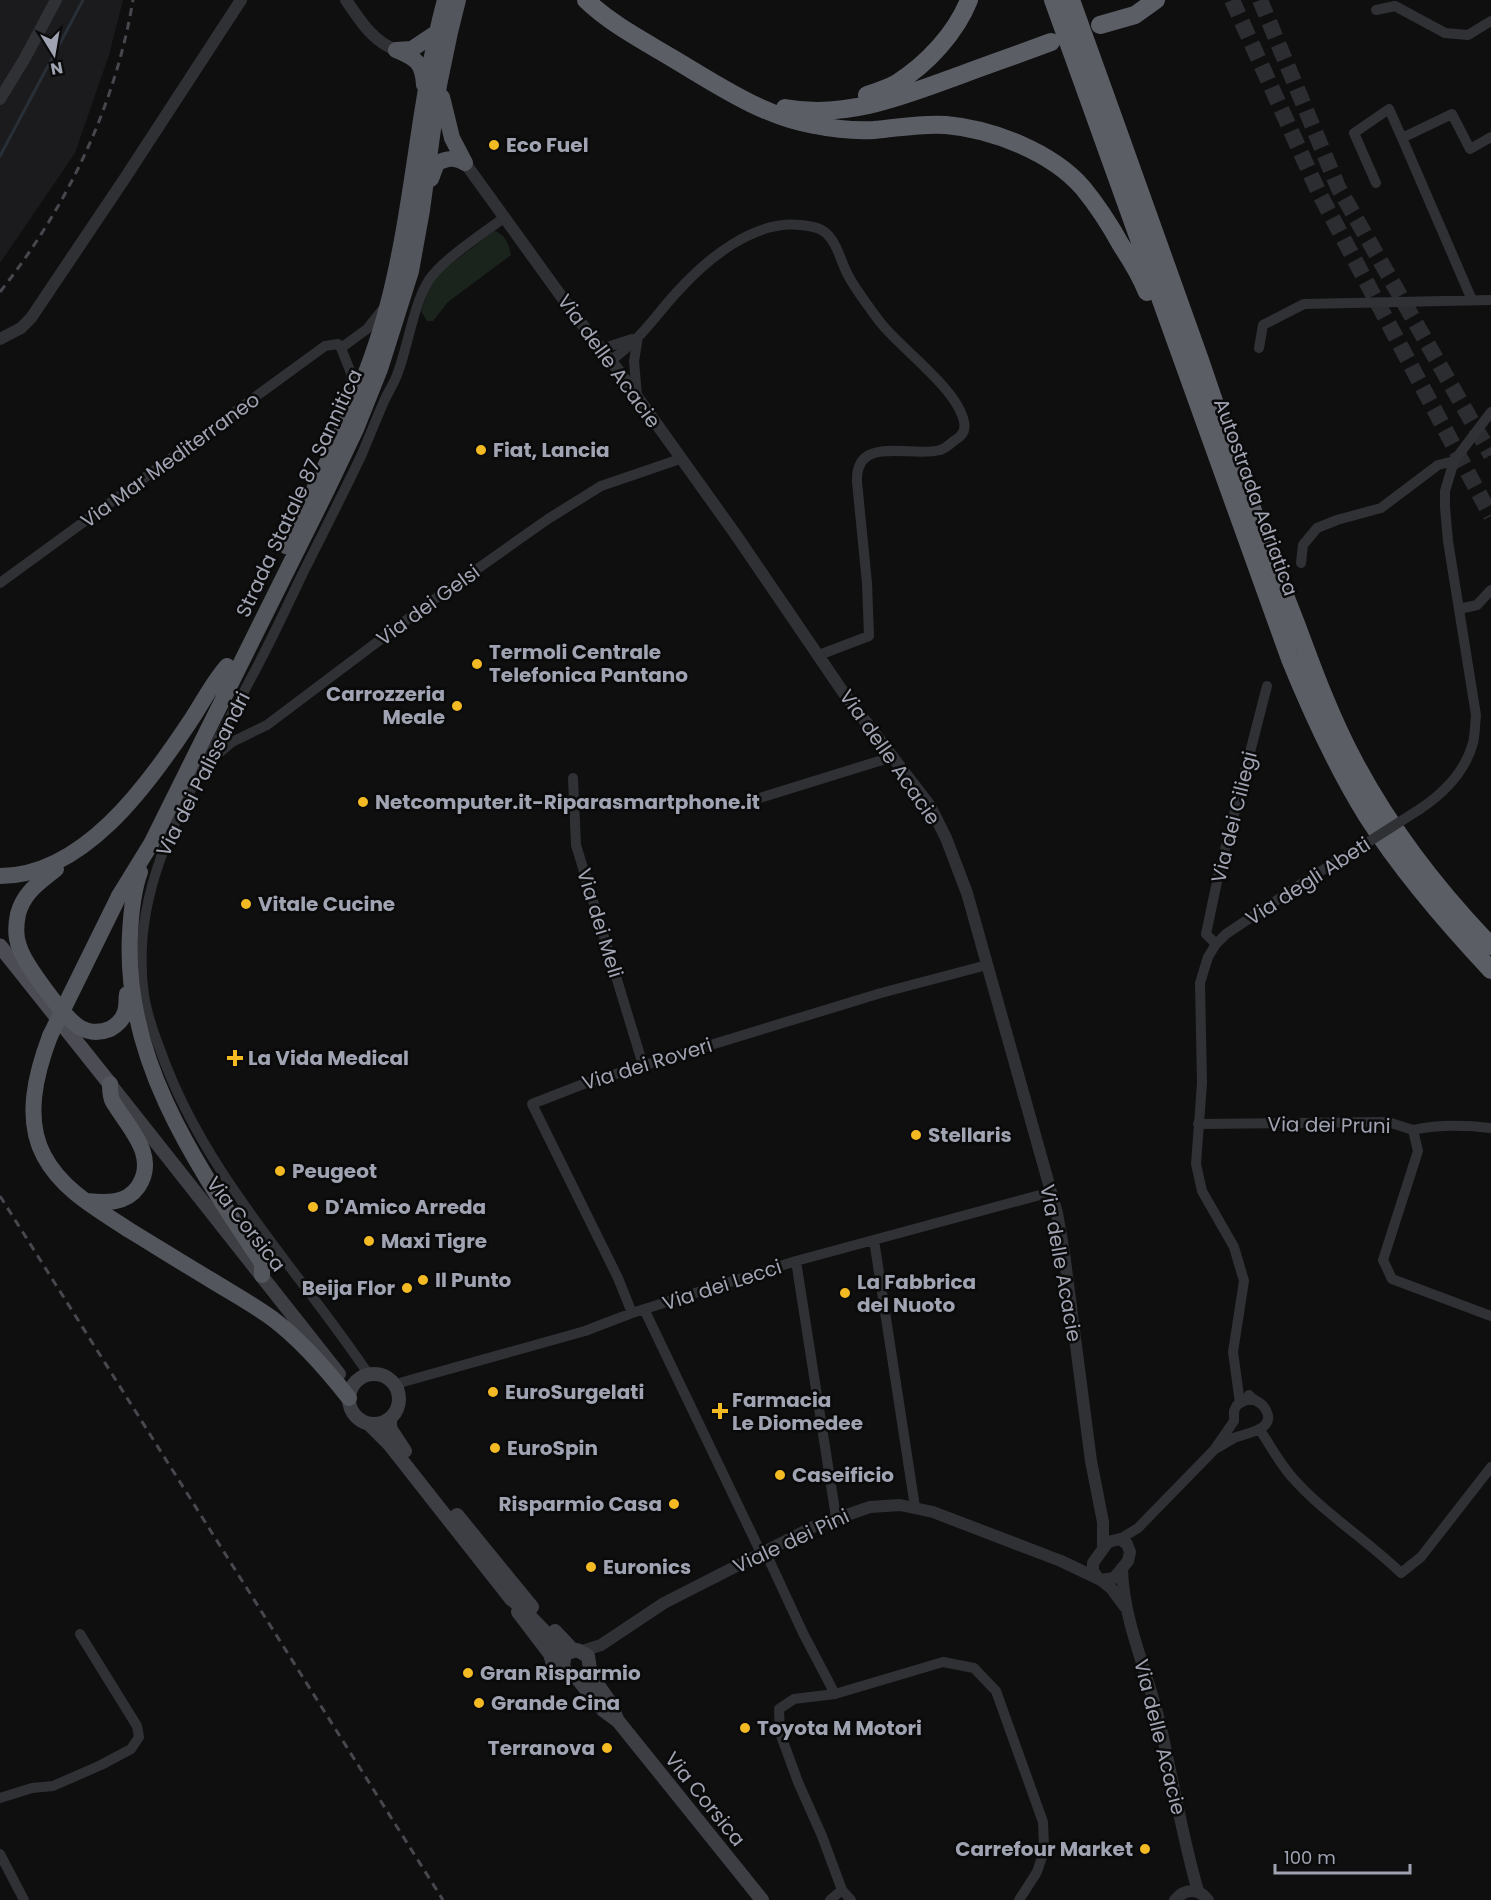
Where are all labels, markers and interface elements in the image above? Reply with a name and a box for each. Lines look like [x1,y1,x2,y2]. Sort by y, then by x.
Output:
north arrow [24,24,84,84]
text: N [49,56,65,81]
place label: Eco Fuel [506,131,589,159]
marker: Eco Fuel [487,138,501,152]
street label: Via delle Acacie [551,288,667,434]
street label: Strada Statale 87 Sannitica [229,364,369,622]
street label: Via Mar Mediterraneo [75,385,265,535]
street label: Autostrada Adriatica [1207,394,1305,600]
place label: Fiat, Lancia [493,436,610,464]
marker: Fiat, Lancia [474,443,488,457]
street label: Via dei Gelsi [371,558,485,652]
place label: Termoli Centrale Telefonica Pantano [489,638,688,689]
marker: Termoli Centrale Telefonica Pantano [470,657,484,671]
place label: Carrozzeria Meale [326,680,445,731]
street label: Via delle Acacie [833,684,947,830]
street label: Via dei Palissandri [149,687,257,861]
marker: Carrozzeria Meale [450,699,464,713]
street label: Via dei Ciliegi [1204,748,1264,886]
place label: Netcomputer.it-Riparasmartphone.it [375,788,760,816]
marker: Netcomputer.it-Riparasmartphone.it [356,795,370,809]
street label: Via degli Abeti [1240,830,1376,932]
street label: Via dei Meli [570,865,630,981]
place label: Vitale Cucine [258,890,395,918]
marker: Vitale Cucine [239,897,253,911]
street label: Via dei Roveri [579,1031,715,1097]
place label: La Vida Medical [248,1044,409,1072]
marker: La Vida Medical [226,1049,244,1067]
street label: Via dei Pruni [1267,1110,1391,1140]
place label: Stellaris [928,1121,1012,1149]
marker: Stellaris [909,1128,923,1142]
place label: Peugeot [292,1157,377,1185]
marker: Peugeot [273,1164,287,1178]
street label: Via Corsica [200,1170,292,1278]
street label: Via delle Acacie [1033,1182,1089,1344]
place label: D'Amico Arreda [325,1193,486,1221]
marker: D'Amico Arreda [306,1200,320,1214]
place label: Maxi Tigre [381,1227,487,1255]
marker: Maxi Tigre [362,1234,376,1248]
street label: Via dei Lecci [659,1253,785,1317]
place label: Il Punto [435,1266,512,1294]
place label: La Fabbrica del Nuoto [857,1268,976,1319]
marker: Il Punto [416,1273,430,1287]
place label: Beija Flor [302,1274,395,1302]
marker: Beija Flor [400,1281,414,1295]
marker: La Fabbrica del Nuoto [838,1286,852,1300]
place label: EuroSurgelati [505,1378,644,1406]
marker: EuroSurgelati [486,1385,500,1399]
place label: Farmacia Le Diomedee [732,1386,863,1437]
marker: Farmacia Le Diomedee [713,1404,727,1418]
place label: EuroSpin [507,1434,598,1462]
marker: EuroSpin [488,1441,502,1455]
place label: Caseificio [792,1461,894,1489]
marker: Caseificio [773,1468,787,1482]
place label: Risparmio Casa [499,1490,662,1518]
marker: Risparmio Casa [667,1497,681,1511]
street label: Viale dei Pini [728,1502,854,1580]
place label: Euronics [603,1553,691,1581]
marker: Euronics [584,1560,598,1574]
street label: Via delle Acacie [1127,1656,1193,1818]
place label: Gran Risparmio [480,1659,641,1687]
marker: Gran Risparmio [461,1666,475,1680]
place label: Grande Cina [491,1689,620,1717]
marker: Grande Cina [472,1696,486,1710]
place label: Toyota M Motori [757,1714,922,1742]
marker: Toyota M Motori [738,1721,752,1735]
place label: Terranova [488,1734,595,1762]
marker: Terranova [600,1741,614,1755]
street label: Via Corsica [658,1746,752,1852]
place label: Carrefour Market [955,1835,1133,1863]
scale bar [1275,1837,1410,1875]
marker: Carrefour Market [1138,1842,1152,1856]
text: 100 m [1284,1845,1336,1870]

